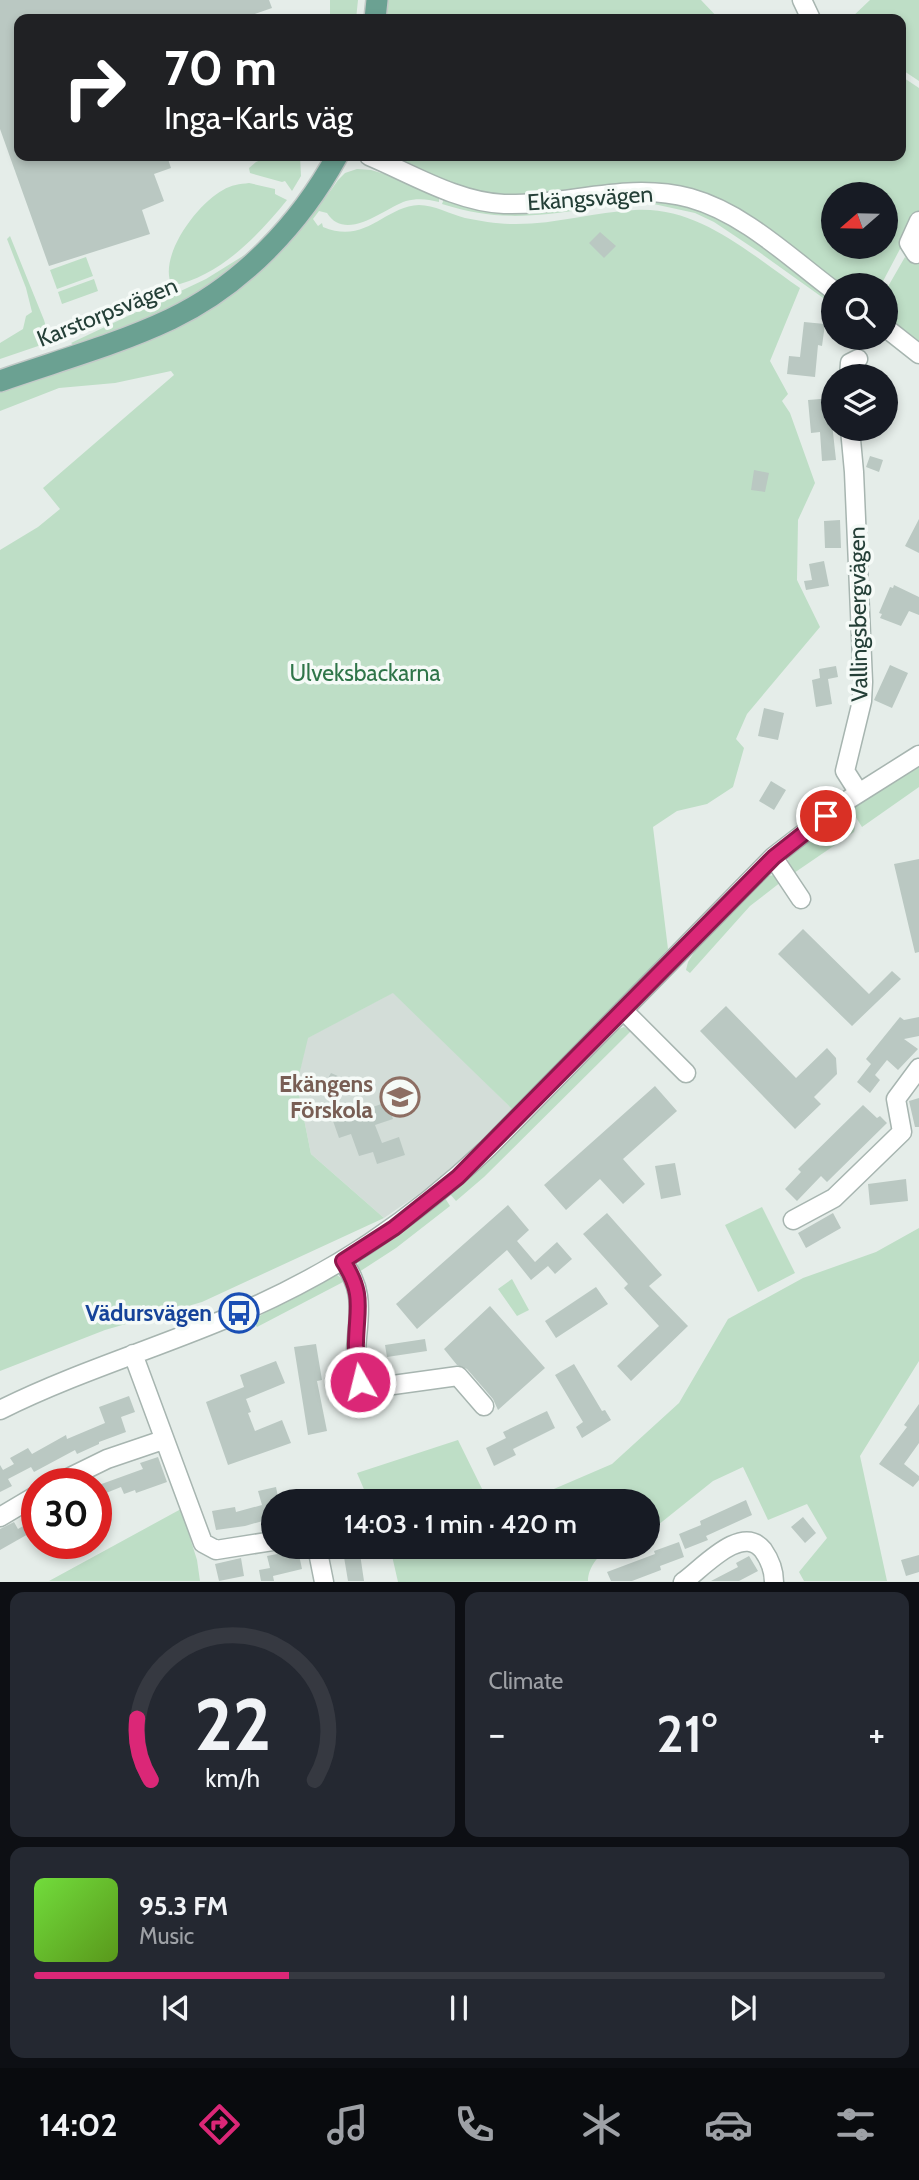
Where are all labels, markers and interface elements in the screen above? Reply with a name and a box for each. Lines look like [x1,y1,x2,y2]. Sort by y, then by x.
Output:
text: 70 m [164,38,277,97]
icon: right [49,42,140,133]
text: Inga-Karls väg [164,98,353,137]
street label: Ekängsvägen [526,180,654,216]
north arrow [821,182,898,259]
map controls [821,182,898,441]
street label: Karstorpsvägen [33,271,181,353]
button: search [821,273,898,350]
button: layers [821,364,898,441]
street label: Vallingsbergvägen [842,526,874,702]
park label: Ulveksbackarna [290,659,441,687]
pin [796,786,856,846]
icon: arrive [807,797,845,835]
place label: Ekängens Förskola [279,1070,374,1124]
school or university icon: Ekängens Förskola [379,1076,421,1118]
bus stop icon: Vädursvägen [218,1292,260,1334]
place label: Vädursvägen [85,1299,212,1327]
position arrow [323,1345,397,1419]
speed limit sign: 30 [21,1468,112,1559]
text: 14:03 · 1 min · 420 m [344,1508,577,1540]
text: Climate [489,1667,563,1695]
text: 22 [194,1681,271,1769]
text: 21° [656,1702,717,1765]
text: − [489,1710,505,1757]
text: + [868,1710,885,1757]
text: km/h [205,1763,260,1793]
text: 95.3 FM [139,1890,228,1922]
text: Music [139,1922,194,1950]
icon: previous [157,1989,195,2027]
icon: pause [440,1989,478,2027]
icon: next [724,1989,762,2027]
icon: directions [195,2100,244,2149]
icon: music [323,2100,372,2149]
icon: phone [450,2100,499,2149]
icon: climate [577,2100,626,2149]
icon: car [704,2100,753,2149]
icon: filters [831,2100,880,2149]
text: 14:02 [39,2105,117,2144]

